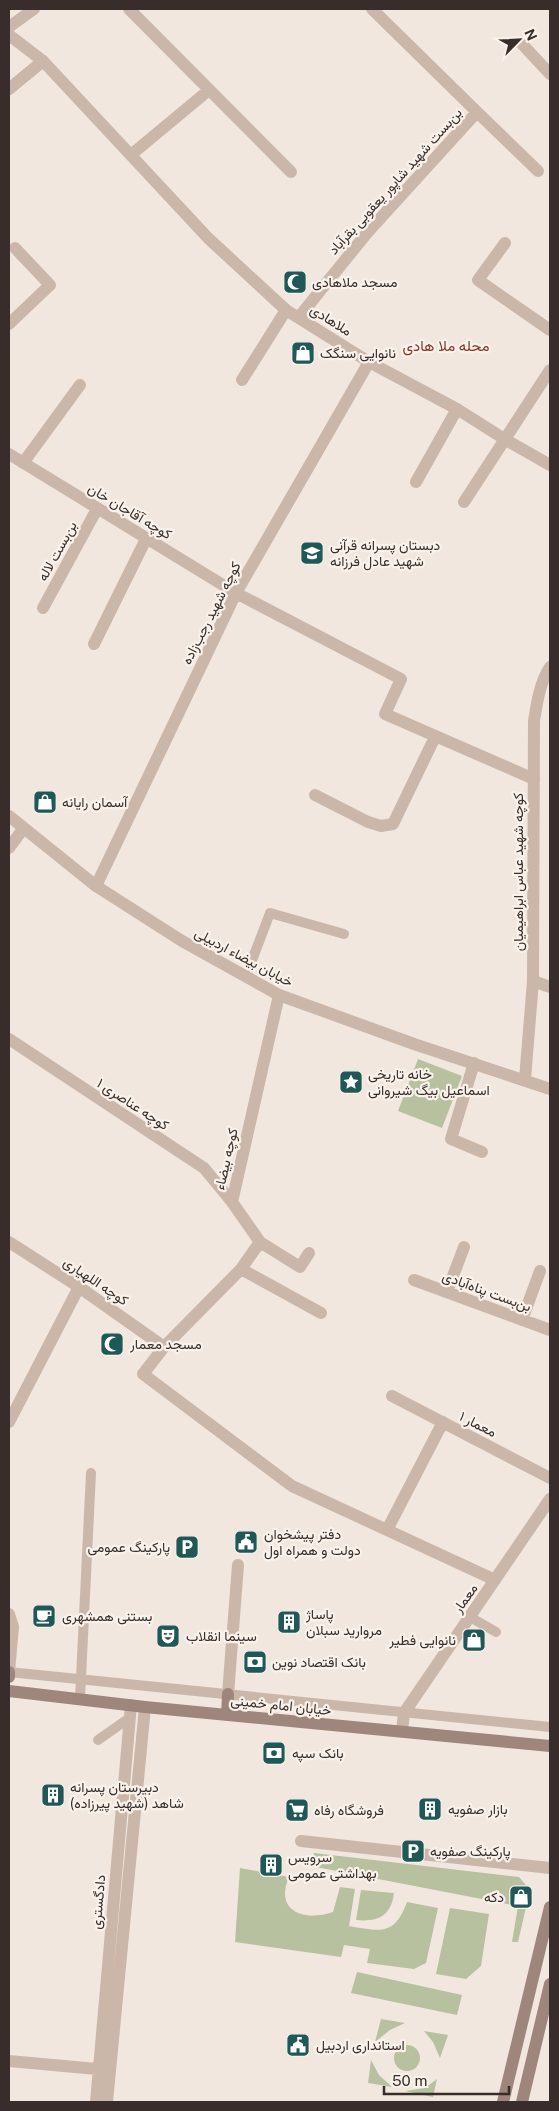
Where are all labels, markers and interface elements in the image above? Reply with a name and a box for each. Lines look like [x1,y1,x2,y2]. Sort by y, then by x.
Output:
north arrow [494,15,544,65]
text: N [521,26,540,43]
street label: بن‌بست شهید شاپور یعقوبی بقرآباد [325,104,467,259]
mosque icon: مسجد ملاهادی [282,269,308,295]
place label: مسجد ملاهادی [312,274,398,291]
street label: ملاهادی [307,301,355,340]
district label: محله ملا هادی [402,337,490,356]
shop icon: نانوایی سنگک [290,340,316,366]
place label: نانوایی سنگک [320,345,396,362]
street label: کوچه آقاجان خان [84,480,175,544]
street label: بن‌بست لاله [34,518,81,584]
place label: دبستان پسرانه قرآنی شهید عادل فرزانه [330,537,441,571]
school or university icon: دبستان پسرانه قرآنی شهید عادل فرزانه [299,540,325,566]
street label: کوچه شهید رجب‌زاده [178,559,246,668]
shop icon: آسمان رایانه [32,789,58,815]
street label: کوچه شهید عباس ابراهیمیان [510,793,528,951]
place label: آسمان رایانه [62,794,129,811]
street label: خیابان بیضاء اردبیلی [192,924,296,991]
place label: خانه تاریخی اسماعیل بیگ شیروانی [368,1066,490,1099]
place icon: خانه تاریخی اسماعیل بیگ شیروانی [338,1069,364,1095]
street label: کوچه عناصری ۱ [93,1075,172,1135]
street label: کوچه بیضاء [211,1126,243,1192]
street label: کوچه اللهیاری [59,1254,131,1310]
street label: بن‌بست پناه‌آبادی [440,1267,534,1316]
mosque icon: مسجد معمار [99,1331,125,1357]
place label: مسجد معمار [129,1336,202,1353]
street label: معمار ۱ [456,1408,499,1441]
place label: دفتر پیشخوان دولت و همراه اول [264,1526,361,1560]
public building icon: دفتر پیشخوان دولت و همراه اول [233,1529,259,1555]
parking icon: پارکینگ عمومی [174,1534,200,1560]
place label: پارکینگ عمومی [88,1539,170,1557]
street label: معمار [449,1580,482,1617]
cafe icon: بستنی همشهری [31,1603,57,1629]
place label: پاساژ مروارید سبلان [305,1606,382,1639]
place label: بستنی همشهری [62,1608,152,1625]
building icon: پاساژ مروارید سبلان [276,1609,302,1635]
theatre icon: سینما انقلاب [155,1623,181,1649]
shop icon: نانوایی فطیر [461,1627,487,1653]
place label: سینما انقلاب [186,1628,257,1645]
place label: نانوایی فطیر [388,1632,456,1649]
bank icon: بانک اقتصاد نوین [242,1649,268,1675]
place label: بانک اقتصاد نوین [272,1654,366,1671]
street label: خیابان امام خمینی [230,1692,332,1719]
bank icon: بانک سپه [261,1740,287,1766]
place label: بانک سپه [292,1745,344,1763]
place label: دبیرستان پسرانه شاهد (شهید پیرزاده) [70,1779,184,1813]
building icon: دبیرستان پسرانه شاهد (شهید پیرزاده) [40,1782,66,1808]
building icon: بازار صفویه [417,1796,443,1822]
supermarket icon: فروشگاه رفاه [284,1797,310,1823]
place label: بازار صفویه [448,1801,508,1818]
place label: فروشگاه رفاه [314,1802,384,1819]
parking icon: پارکینگ صفویه [400,1838,426,1864]
place label: پارکینگ صفویه [430,1843,511,1861]
place label: سرویس بهداشتی عمومی [288,1849,377,1882]
building icon: سرویس بهداشتی عمومی [258,1852,284,1878]
street label: دادگستری [88,1874,109,1930]
shop icon: دکه [508,1884,534,1910]
place label: دکه [484,1889,504,1905]
public building icon: استانداری اردبیل [285,2032,311,2058]
place label: استانداری اردبیل [316,2037,405,2054]
scale bar [384,2064,509,2096]
text: 50 m [392,2072,427,2089]

